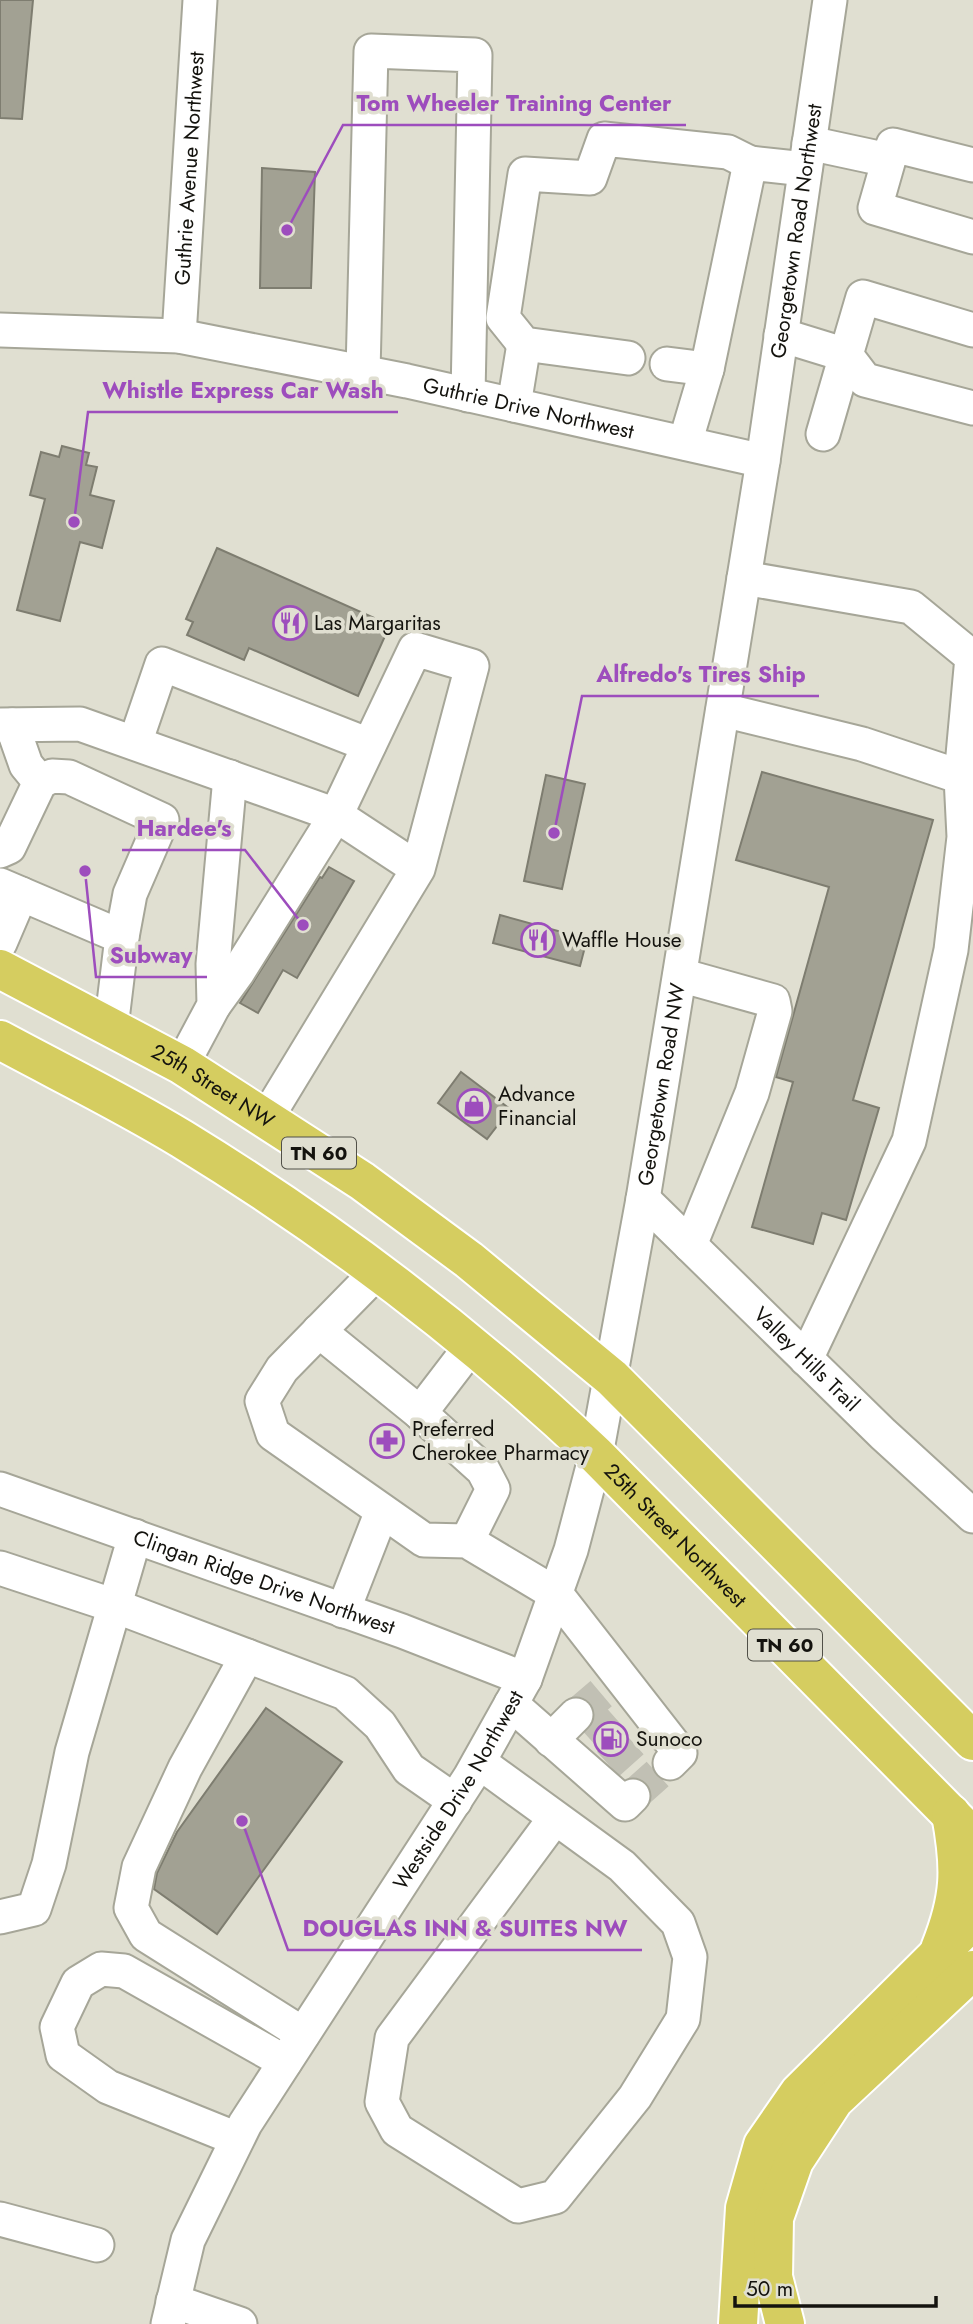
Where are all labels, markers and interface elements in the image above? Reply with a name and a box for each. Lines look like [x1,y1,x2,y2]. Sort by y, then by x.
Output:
street label: Guthrie Avenue Northwest [167,51,212,286]
callout: Tom Wheeler Training Center [343,81,686,125]
text: Tom Wheeler Training Center [356,86,672,120]
street label: Georgetown Road Northwest [763,102,830,360]
callout: Whistle Express Car Wash [88,368,398,412]
street label: Guthrie Drive Northwest [420,370,637,447]
text: Whistle Express Car Wash [102,373,384,407]
restaurant icon: Las Margaritas [271,604,309,642]
place label: Las Margaritas [314,608,441,638]
callout: Alfredo's Tires Ship [582,652,819,696]
text: Alfredo's Tires Ship [595,657,806,691]
callout: Hardee's [122,806,245,850]
text: Hardee's [136,811,232,845]
restaurant icon: Waffle House [519,921,557,959]
place label: Waffle House [562,925,682,955]
callout: Subway [96,933,207,977]
text: Subway [109,938,194,972]
street label: Georgetown Road NW [630,981,693,1188]
street label: 25th Street NW [146,1037,280,1136]
place label: Advance Financial [498,1079,577,1133]
shop icon: Advance Financial [455,1087,493,1125]
road number: TN 60 [282,1138,356,1168]
street label: Valley Hills Trail [747,1300,867,1418]
place label: Preferred Cherokee Pharmacy [412,1414,590,1468]
pharmacy icon: Preferred Cherokee Pharmacy [368,1422,406,1460]
street label: 25th Street Northwest [597,1457,753,1614]
street label: Clingan Ridge Drive Northwest [129,1522,399,1642]
road number: TN 60 [748,1630,822,1660]
street label: Westside Drive Northwest [386,1685,531,1896]
fuel station icon: Sunoco [592,1720,630,1758]
place label: Sunoco [636,1724,703,1754]
callout: DOUGLAS INN & SUITES NW [288,1906,642,1950]
text: DOUGLAS INN & SUITES NW [302,1911,628,1945]
scale bar [735,2264,936,2308]
text: 50 m [746,2274,793,2304]

